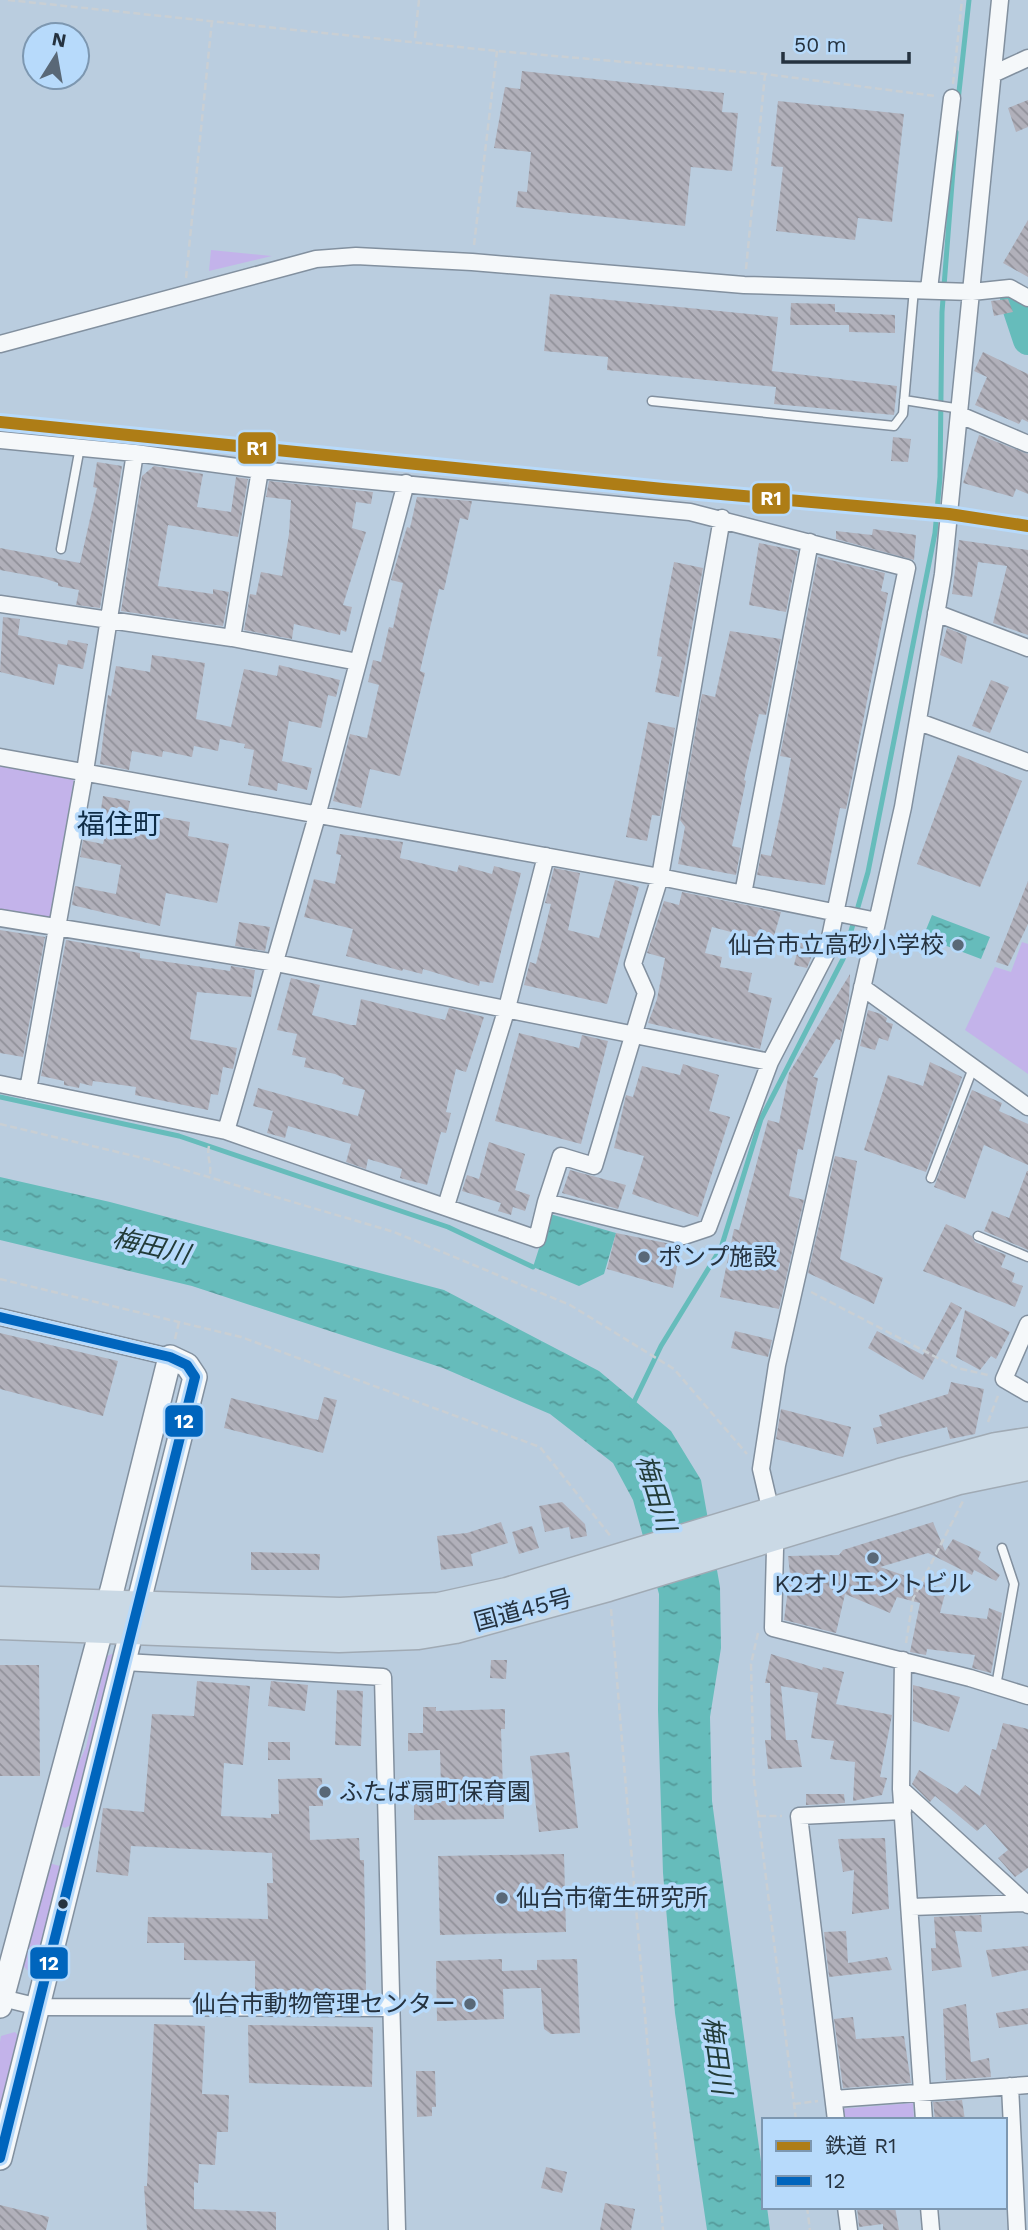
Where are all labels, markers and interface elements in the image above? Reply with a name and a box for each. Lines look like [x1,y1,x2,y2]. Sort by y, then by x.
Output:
north arrow [21,21,91,91]
scale bar [783,21,909,65]
text: N [50,27,68,52]
text: 50 m [794,32,846,57]
line badge: R1 [237,431,277,465]
text: R1 [246,437,268,460]
line badge: R1 [751,482,791,515]
text: R1 [760,487,782,510]
district label: 福住町 [77,808,161,841]
place label: 仙台市立高砂小学校 [728,931,944,959]
marker: 仙台市立高砂小学校 [950,937,966,953]
water label: 梅田川 [110,1223,195,1270]
place label: ポンプ施設 [658,1243,777,1271]
marker: ポンプ施設 [636,1249,652,1265]
line badge: 12 [164,1404,204,1438]
text: 12 [174,1410,194,1433]
water label: 梅田川 [630,1451,683,1538]
marker: K2オリエントビル [865,1550,881,1566]
place label: K2オリエントビル [774,1570,972,1598]
street label: 国道45号 [471,1583,575,1637]
place label: ふたば扇町保育園 [339,1778,531,1806]
marker: ふたば扇町保育園 [317,1784,333,1800]
place label: 仙台市衛生研究所 [516,1884,708,1912]
marker: 仙台市衛生研究所 [494,1890,510,1906]
unlabelled marker [56,1897,70,1911]
line badge: 12 [29,1946,69,1980]
text: 12 [39,1952,59,1975]
place label: 仙台市動物管理センター [192,1990,456,2018]
marker: 仙台市動物管理センター [462,1996,478,2012]
water label: 梅田川 [697,2014,738,2099]
legend [762,2118,1007,2209]
text: 鉄道 R1 [825,2133,896,2158]
text: 12 [825,2168,845,2193]

